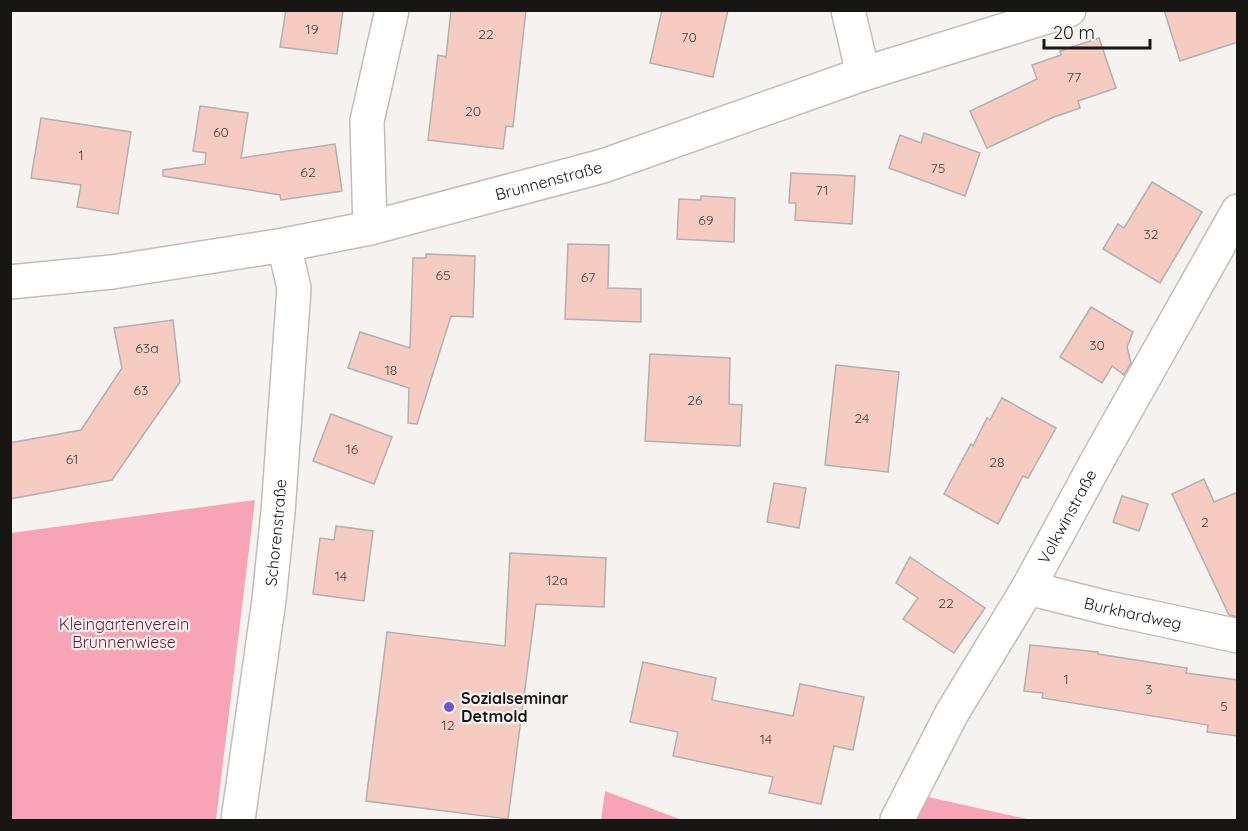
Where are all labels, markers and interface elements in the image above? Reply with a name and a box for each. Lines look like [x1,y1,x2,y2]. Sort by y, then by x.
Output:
scale bar [1044,12,1150,50]
house number: 19 [306,20,319,38]
text: 20 m [1053,21,1095,44]
house number: 22 [478,25,494,43]
house number: 70 [681,28,697,46]
house number: 77 [1067,68,1081,86]
house number: 20 [465,102,481,120]
house number: 60 [213,123,229,141]
house number: 1 [78,146,84,164]
street label: Brunnenstraße [493,157,604,204]
house number: 75 [931,159,945,177]
house number: 62 [300,163,316,181]
house number: 71 [815,181,829,199]
house number: 69 [698,211,714,229]
house number: 32 [1143,225,1159,243]
house number: 65 [435,266,451,284]
house number: 67 [581,268,595,286]
house number: 30 [1089,336,1105,354]
house number: 63a [135,339,159,357]
house number: 18 [385,361,397,379]
house number: 63 [134,381,148,399]
house number: 26 [687,391,703,409]
house number: 24 [855,409,869,427]
house number: 16 [346,440,359,458]
house number: 61 [66,450,78,468]
house number: 28 [989,453,1005,471]
street label: Volkwinstraße [1033,466,1101,567]
street label: Schorenstraße [260,478,290,587]
house number: 2 [1201,513,1209,531]
house number: 14 [335,567,347,585]
house number: 12a [546,571,568,589]
street label: Burkhardweg [1082,592,1184,634]
house number: 22 [938,594,954,612]
park label: Kleingartenverein Brunnenwiese [59,614,189,652]
house number: 1 [1063,670,1069,688]
house number: 3 [1145,680,1153,698]
place label: Sozialseminar Detmold [461,688,569,726]
house number: 5 [1220,697,1228,715]
marker: Sozialseminar Detmold [442,700,456,714]
house number: 12 [442,716,455,734]
house number: 14 [760,730,772,748]

